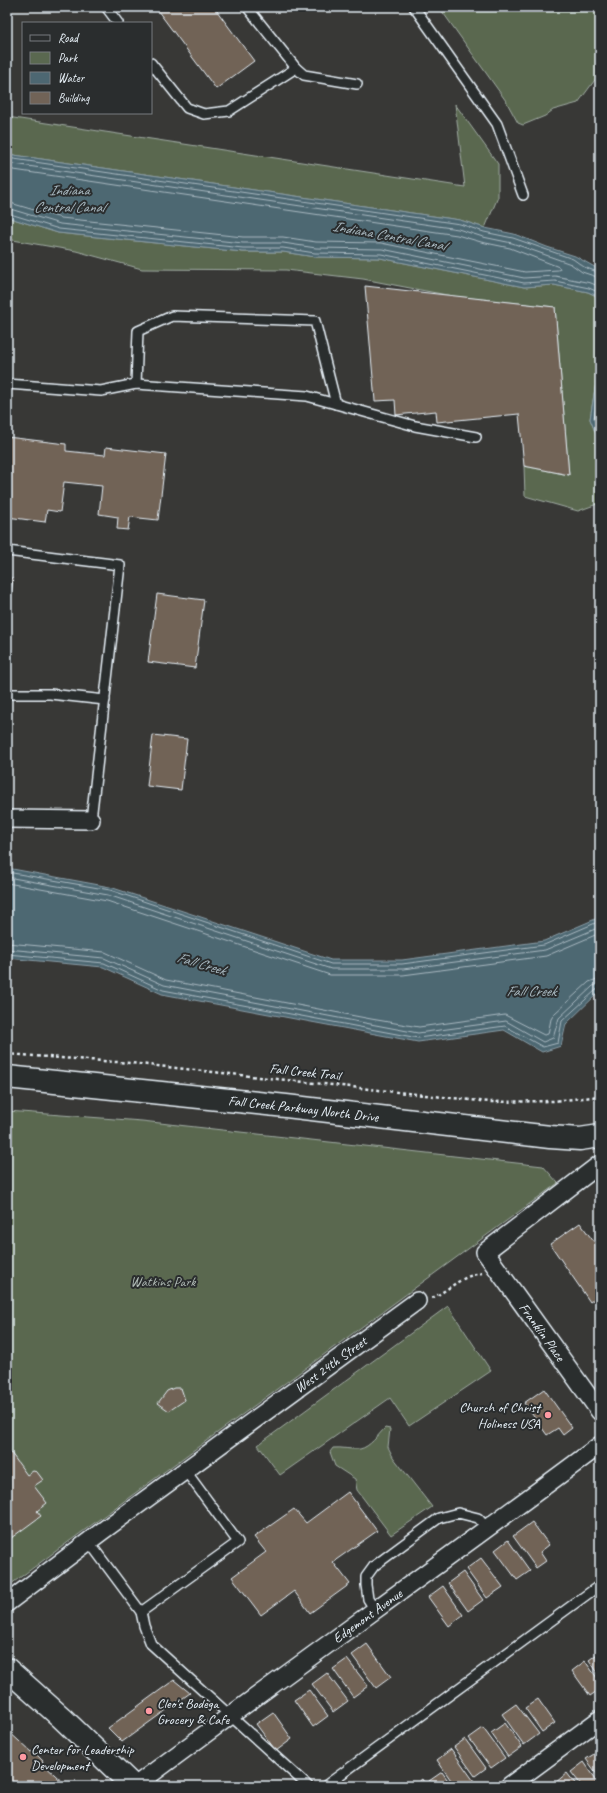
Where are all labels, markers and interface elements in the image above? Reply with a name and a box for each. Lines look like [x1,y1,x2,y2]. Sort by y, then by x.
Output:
legend [22,22,152,114]
text: Road [58,30,80,46]
text: Park [58,50,79,66]
text: Water [58,70,86,86]
text: Building [58,90,90,106]
water label: Indiana Central Canal [34,181,110,217]
water label: Indiana Central Canal [331,217,452,256]
water label: Fall Creek [175,948,230,981]
water label: Fall Creek [506,982,558,1001]
street label: Fall Creek Trail [269,1060,344,1084]
street label: Fall Creek Parkway North Drive [227,1092,381,1125]
park label: Watkins Park [131,1273,196,1290]
street label: Franklin Place [516,1299,570,1365]
street label: West 24th Street [291,1332,371,1396]
place label: Church of Christ Holiness USA [459,1399,542,1432]
marker: Church of Christ Holiness USA [543,1410,553,1420]
street label: Edgemont Avenue [329,1584,406,1647]
place label: Cleo's Bodega Grocery & Cafe [157,1695,231,1728]
marker: Cleo's Bodega Grocery & Cafe [144,1706,154,1716]
place label: Center for Leadership Development [31,1741,134,1774]
marker: Center for Leadership Development [18,1752,28,1762]

